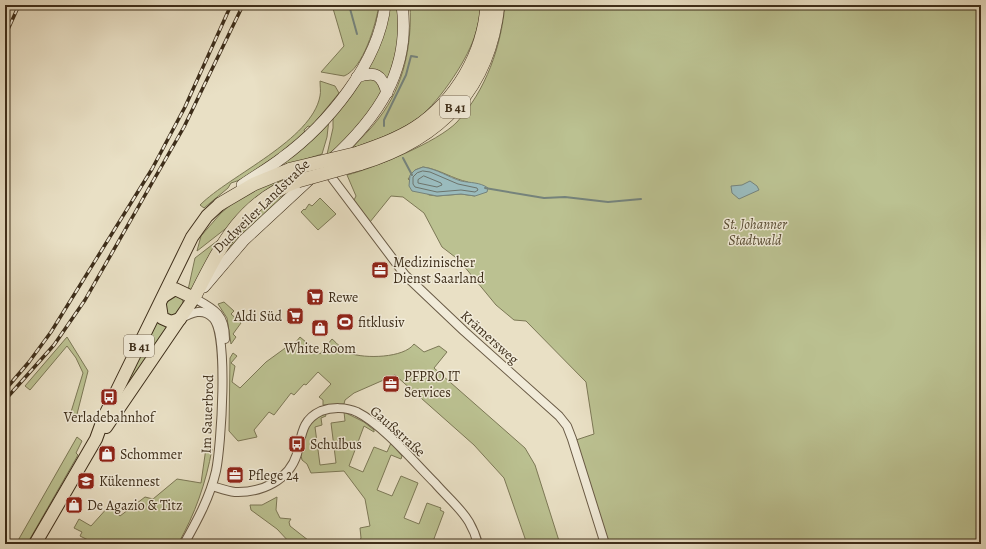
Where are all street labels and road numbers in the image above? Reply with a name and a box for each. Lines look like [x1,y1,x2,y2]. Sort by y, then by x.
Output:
road number: B 41 [440,96,470,118]
street label: Dudweiler Landstraße [209,155,314,258]
street label: Krämersweg [456,306,523,369]
road number: B 41 [124,335,154,357]
street label: Im Sauerbrod [197,374,218,454]
street label: Gaußstraße [366,402,429,461]

